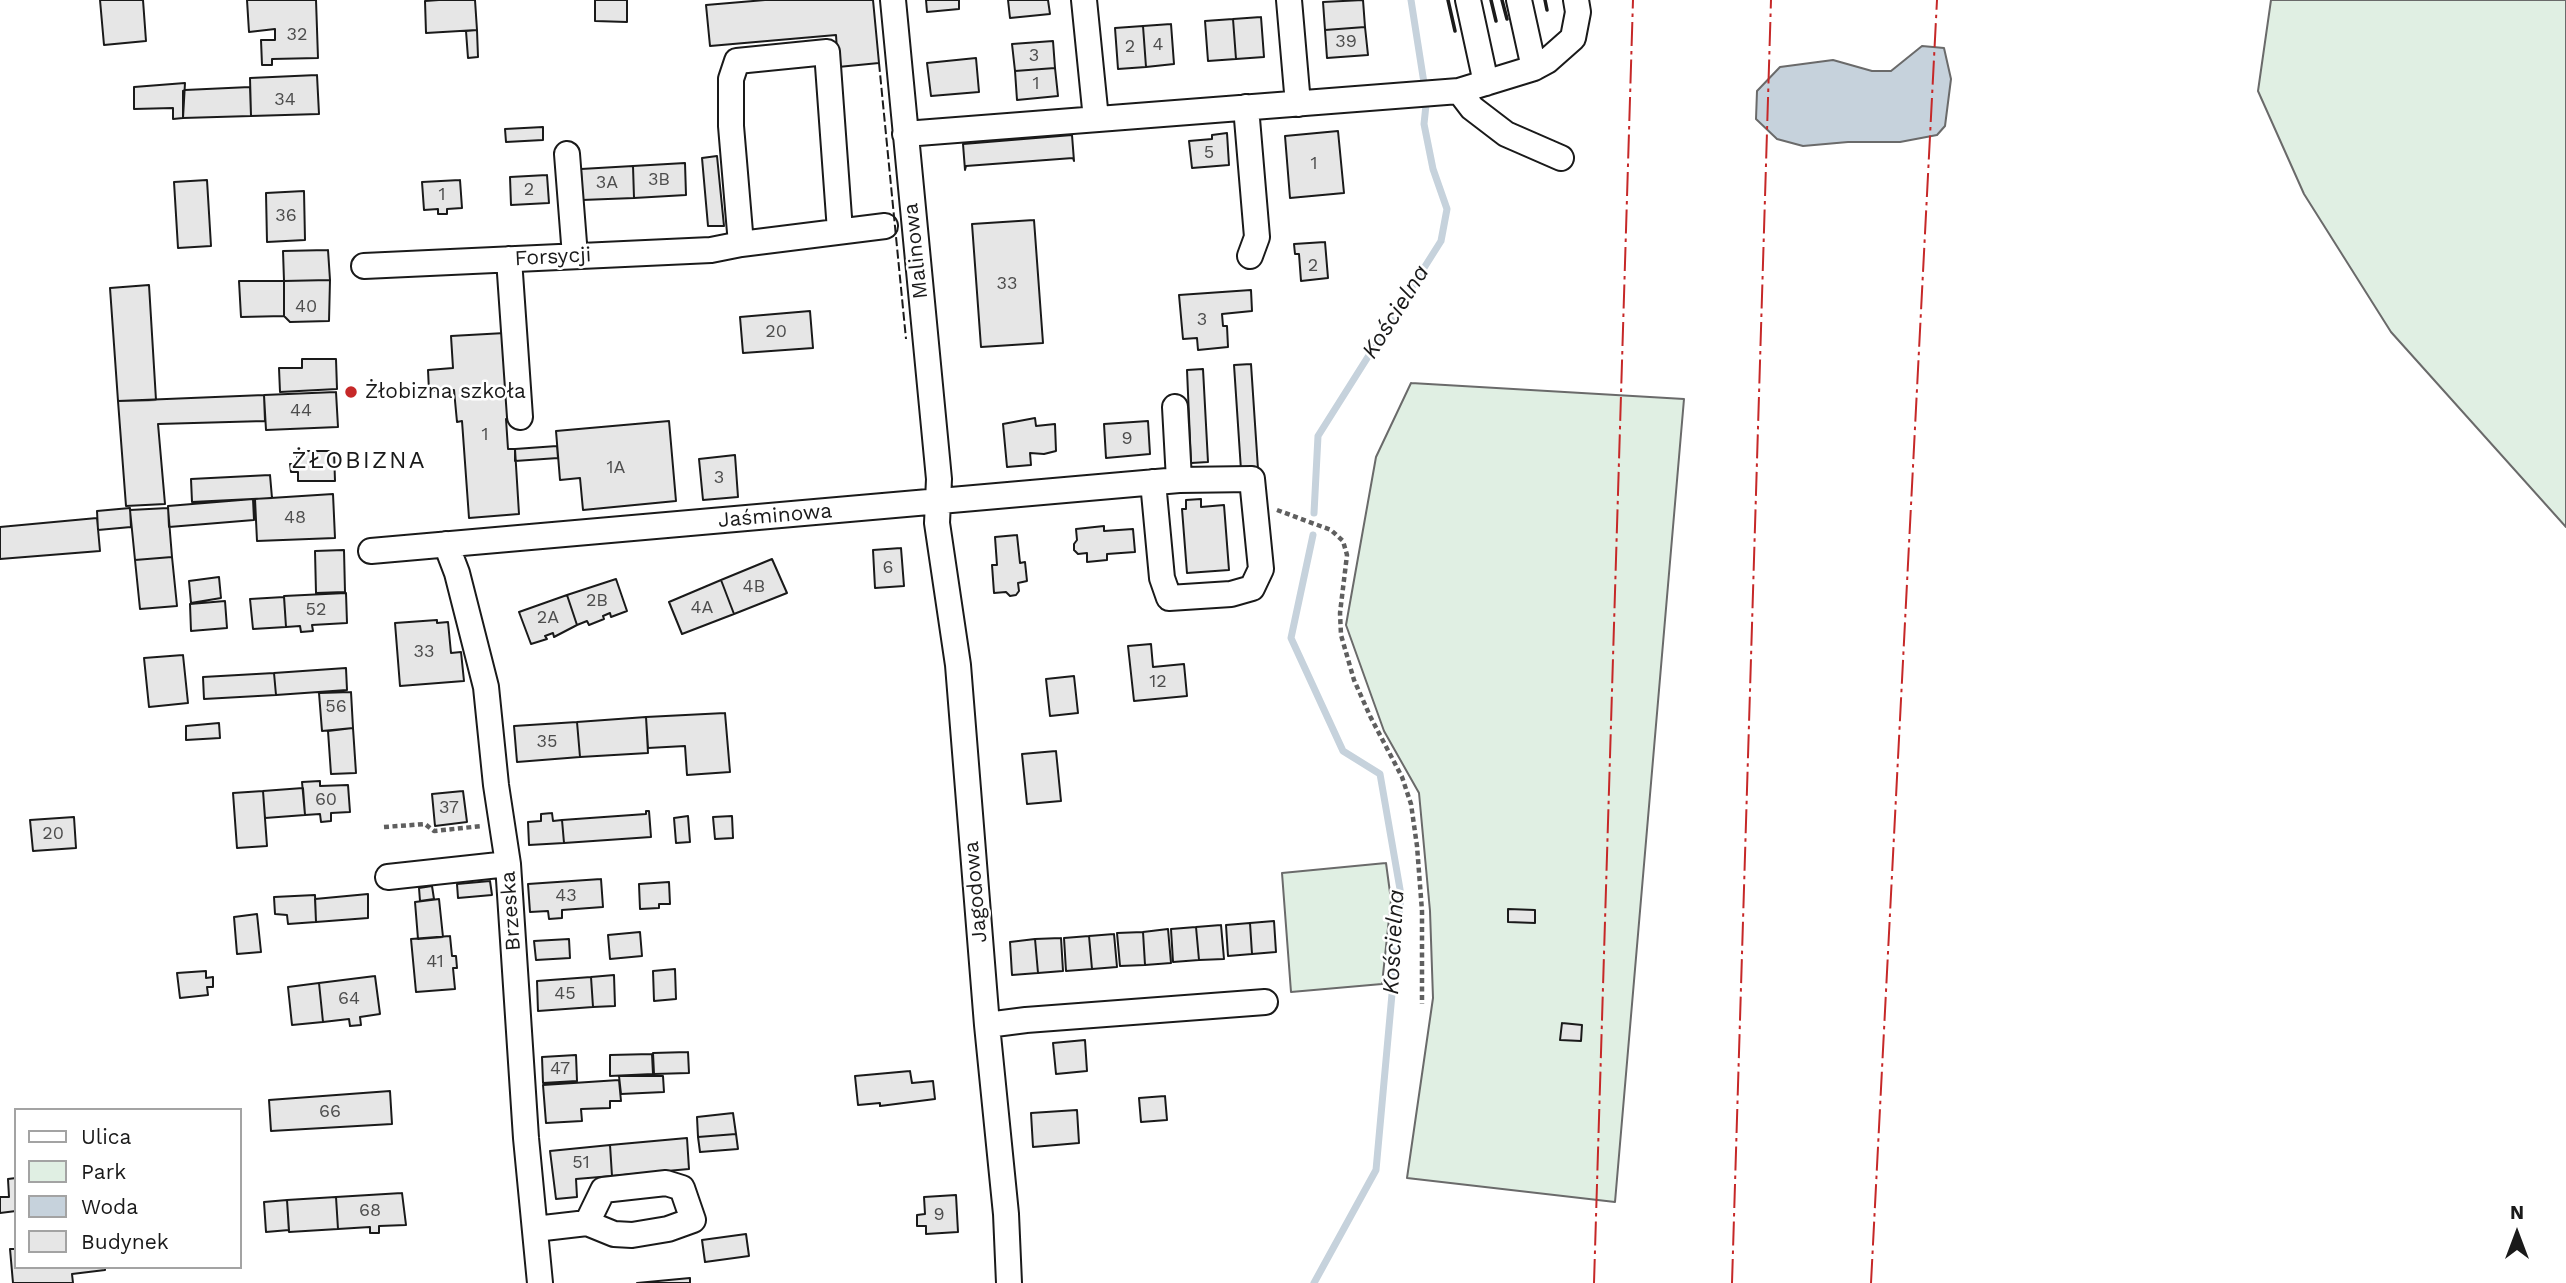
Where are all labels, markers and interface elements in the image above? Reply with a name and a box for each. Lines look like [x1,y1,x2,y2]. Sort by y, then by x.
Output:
house number: 32 [287,24,307,46]
house number: 39 [1335,31,1357,53]
house number: 4 [1153,34,1163,56]
house number: 2 [1125,36,1135,58]
house number: 3 [1029,45,1039,67]
house number: 1 [1032,73,1040,95]
house number: 34 [274,89,296,111]
house number: 5 [1204,142,1214,164]
house number: 1 [1310,153,1318,175]
house number: 3B [648,169,670,191]
house number: 3A [596,172,618,194]
house number: 2 [524,179,534,201]
house number: 1 [438,184,446,206]
street label: Malinowa [898,202,934,300]
house number: 36 [275,205,297,227]
street label: Forsycji [514,242,592,272]
house number: 2 [1308,255,1318,277]
water label: Kościelna [1356,260,1436,364]
house number: 33 [997,273,1017,295]
house number: 40 [295,296,317,318]
house number: 3 [1197,309,1207,331]
house number: 20 [765,321,787,343]
place label: Żłobizna szkoła [365,379,526,405]
marker: Żłobizna szkoła [343,384,359,400]
house number: 44 [290,400,312,422]
house number: 1 [481,424,489,446]
house number: 9 [1121,428,1133,450]
district label: ŻŁOBIZNA [293,447,425,475]
house number: 1A [607,457,625,479]
house number: 3 [714,467,724,489]
street label: Jaśminowa [717,498,833,534]
house number: 48 [284,507,306,529]
house number: 6 [883,557,893,579]
house number: 4B [743,576,765,598]
house number: 2B [586,590,608,612]
house number: 4A [691,597,713,619]
house number: 52 [306,599,326,621]
house number: 2A [537,607,559,629]
house number: 33 [414,641,434,663]
house number: 12 [1149,671,1167,693]
house number: 56 [325,696,347,718]
house number: 35 [537,731,557,753]
house number: 60 [315,789,337,811]
house number: 37 [439,797,459,819]
house number: 20 [42,823,64,845]
street label: Jagodowa [959,840,993,944]
street label: Brzeska [496,870,526,952]
house number: 43 [555,885,577,907]
water label: Kościelna [1377,889,1411,995]
house number: 41 [426,951,444,973]
house number: 45 [554,983,576,1005]
house number: 64 [338,988,360,1010]
house number: 47 [550,1058,570,1080]
house number: 66 [319,1101,341,1123]
legend [14,1108,242,1269]
text: Ulica [81,1124,131,1149]
house number: 51 [572,1152,590,1174]
text: Park [81,1159,126,1184]
text: Woda [81,1194,138,1219]
north arrow [2482,1199,2552,1269]
house number: 68 [359,1200,381,1222]
text: N [2510,1201,2524,1224]
house number: 9 [933,1204,945,1226]
text: Budynek [81,1229,169,1254]

